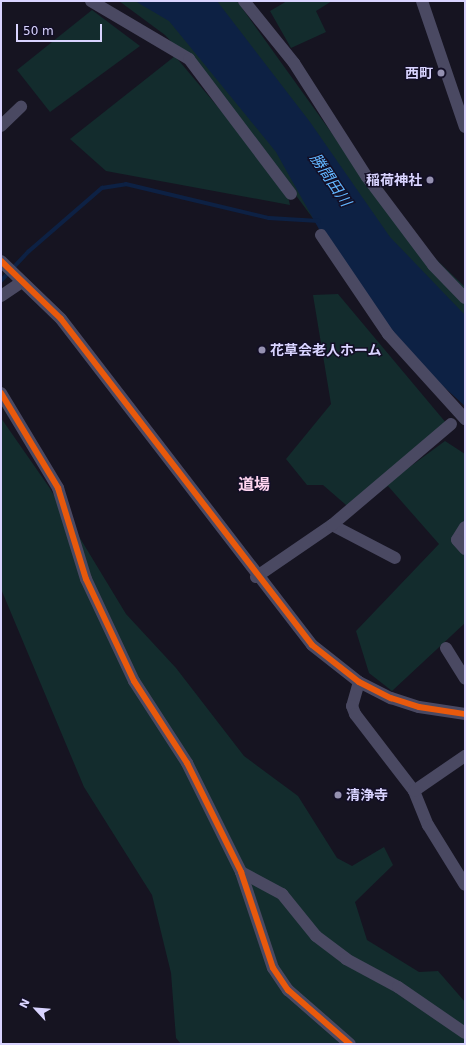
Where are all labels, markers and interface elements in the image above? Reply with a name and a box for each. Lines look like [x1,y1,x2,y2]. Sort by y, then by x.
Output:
scale bar [18,16,104,42]
text: 50 m [23,24,54,38]
place label: 西町 [405,65,433,81]
marker: 西町 [436,68,446,78]
water label: 勝間田川 [306,150,354,210]
place label: 稲荷神社 [366,172,422,188]
marker: 稲荷神社 [425,175,435,185]
place label: 花草会老人ホーム [270,342,382,358]
marker: 花草会老人ホーム [257,345,267,355]
district label: 道場 [238,475,270,495]
place label: 清浄寺 [346,787,388,803]
marker: 清浄寺 [333,790,343,800]
north arrow [16,989,56,1029]
text: N [17,997,33,1011]

